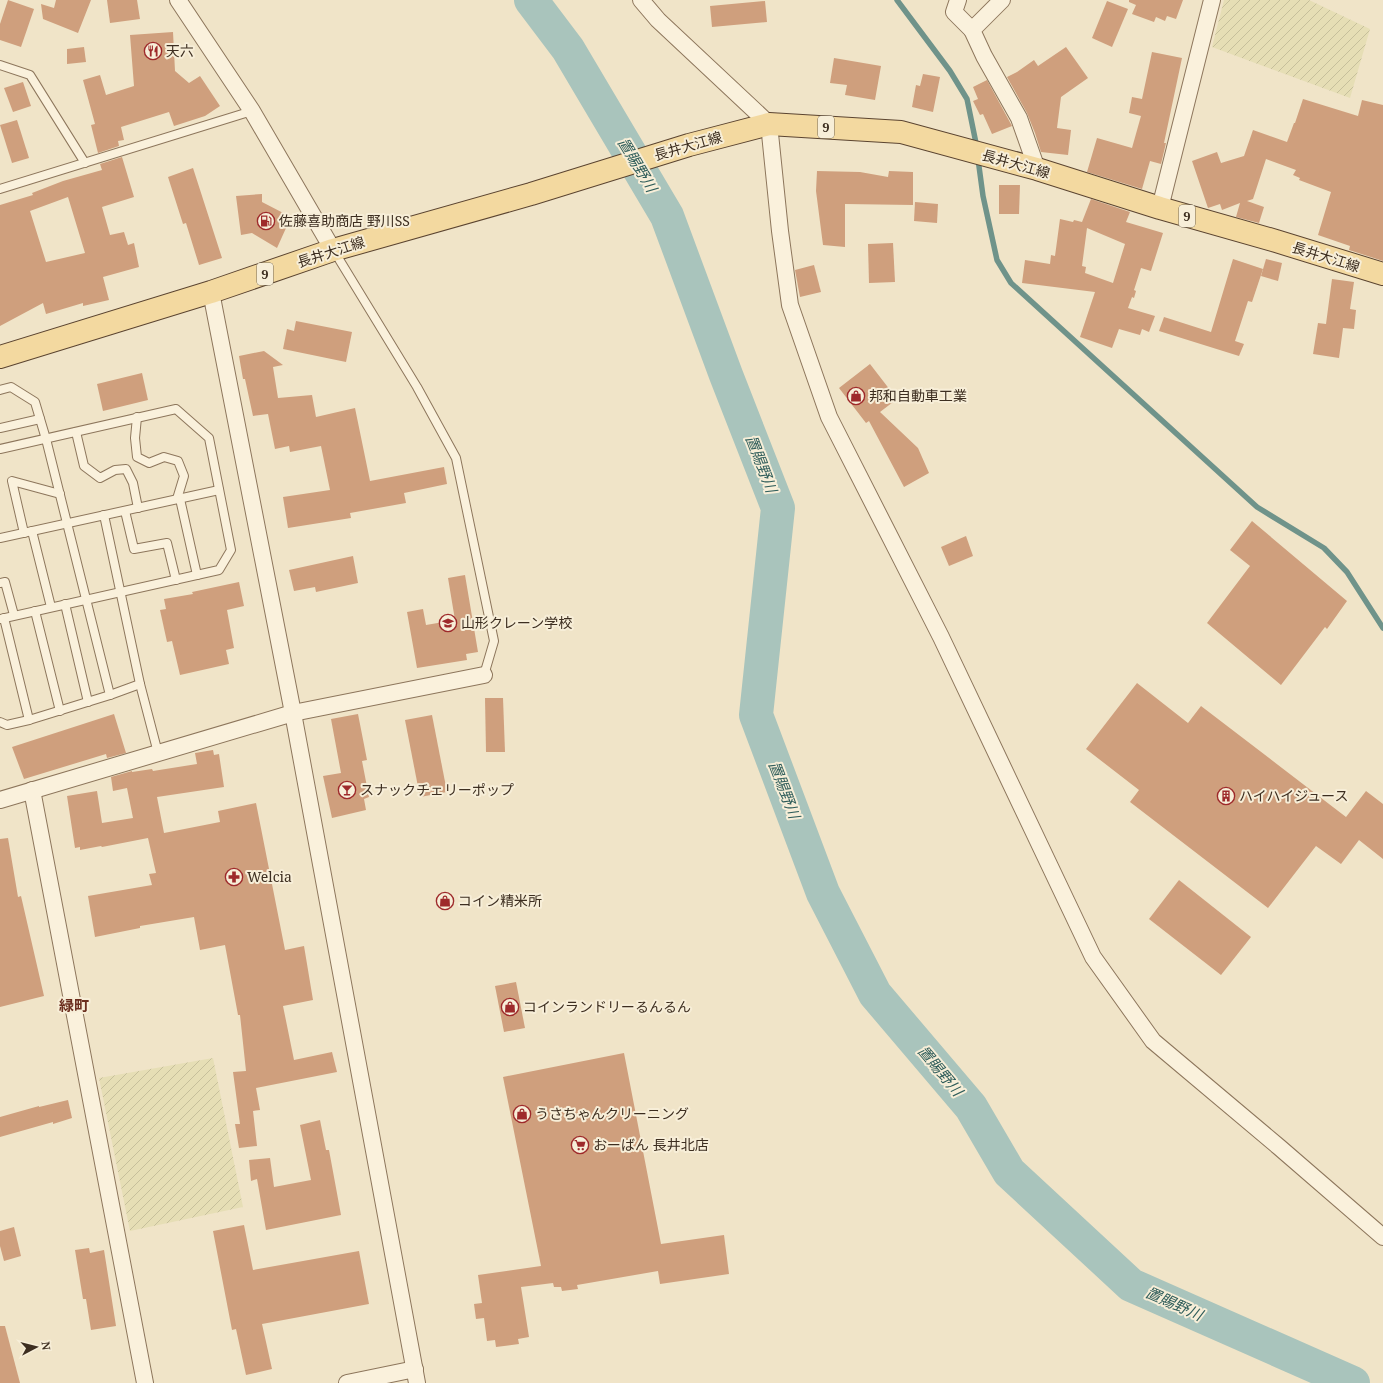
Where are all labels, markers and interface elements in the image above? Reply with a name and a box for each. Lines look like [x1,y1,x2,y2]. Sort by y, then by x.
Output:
restaurant icon: 天六 [143,41,163,61]
place label: 天六 [166,41,194,60]
road number: 9 [818,116,834,138]
street label: 長井大江線 [652,127,724,164]
water label: 置賜野川 [614,134,663,197]
street label: 長井大江線 [980,145,1052,182]
road number: 9 [1179,205,1195,227]
fuel station icon: 佐藤喜助商店 野川SS [256,211,276,231]
place label: 佐藤喜助商店 野川SS [279,211,410,230]
street label: 長井大江線 [295,232,367,271]
street label: 長井大江線 [1290,237,1362,276]
road number: 9 [257,263,273,285]
shop icon: 邦和自動車工業 [846,386,866,406]
place label: 邦和自動車工業 [869,386,967,405]
water label: 置賜野川 [742,432,783,497]
school or university icon: 山形クレーン学校 [438,613,458,633]
place label: 山形クレーン学校 [461,613,572,632]
water label: 置賜野川 [765,758,806,823]
bar icon: スナックチェリーポップ [337,780,357,800]
place label: スナックチェリーポップ [360,780,514,799]
building icon: ハイハイジュース [1216,786,1236,806]
place label: ハイハイジュース [1239,786,1348,805]
pharmacy icon: Welcia [224,867,244,887]
place label: Welcia [247,867,292,886]
shop icon: コイン精米所 [435,891,455,911]
place label: コイン精米所 [458,891,542,910]
district label: 緑町 [59,995,89,1015]
shop icon: コインランドリーるんるん [500,997,520,1017]
place label: コインランドリーるんるん [523,997,691,1016]
water label: 置賜野川 [914,1041,969,1101]
shop icon: うさちゃんクリーニング [512,1104,532,1124]
place label: うさちゃんクリーニング [535,1104,689,1123]
supermarket icon: おーばん 長井北店 [570,1135,590,1155]
place label: おーばん 長井北店 [593,1135,709,1154]
water label: 置賜野川 [1143,1282,1208,1325]
north arrow [16,1327,56,1367]
text: N [38,1341,54,1351]

